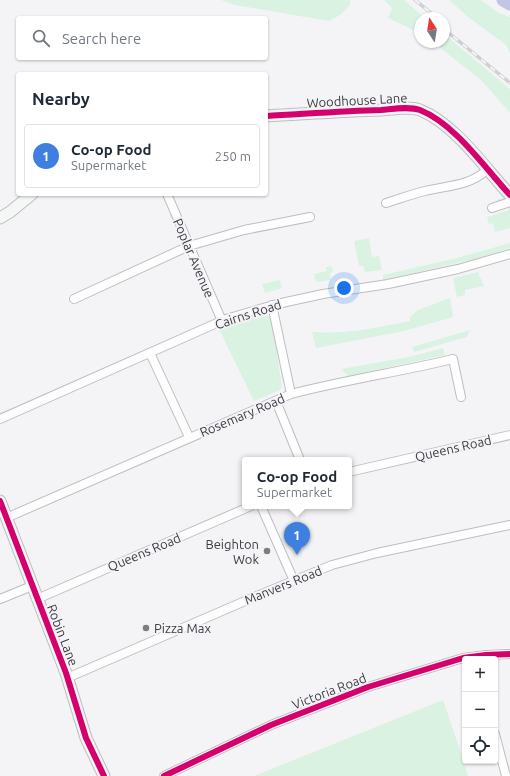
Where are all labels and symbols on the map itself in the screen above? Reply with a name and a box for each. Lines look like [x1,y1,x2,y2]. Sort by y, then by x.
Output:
north arrow [414,12,450,48]
street label: Woodhouse Lane [306,90,408,110]
street label: Poplar Avenue [171,216,217,300]
your location [334,278,354,298]
street label: Cairns Road [213,297,283,331]
street label: Rosemary Road [197,391,287,439]
street label: Queens Road [413,432,493,465]
pin: 1 [284,522,310,555]
street label: Queens Road [105,530,183,575]
place label: Beighton Wok [205,537,259,566]
marker: Beighton Wok [262,546,272,556]
street label: Manvers Road [242,563,324,607]
street label: Robin Lane [45,602,81,668]
place label: Pizza Max [154,621,212,635]
marker: Pizza Max [141,623,151,633]
street label: Victoria Road [290,670,368,712]

